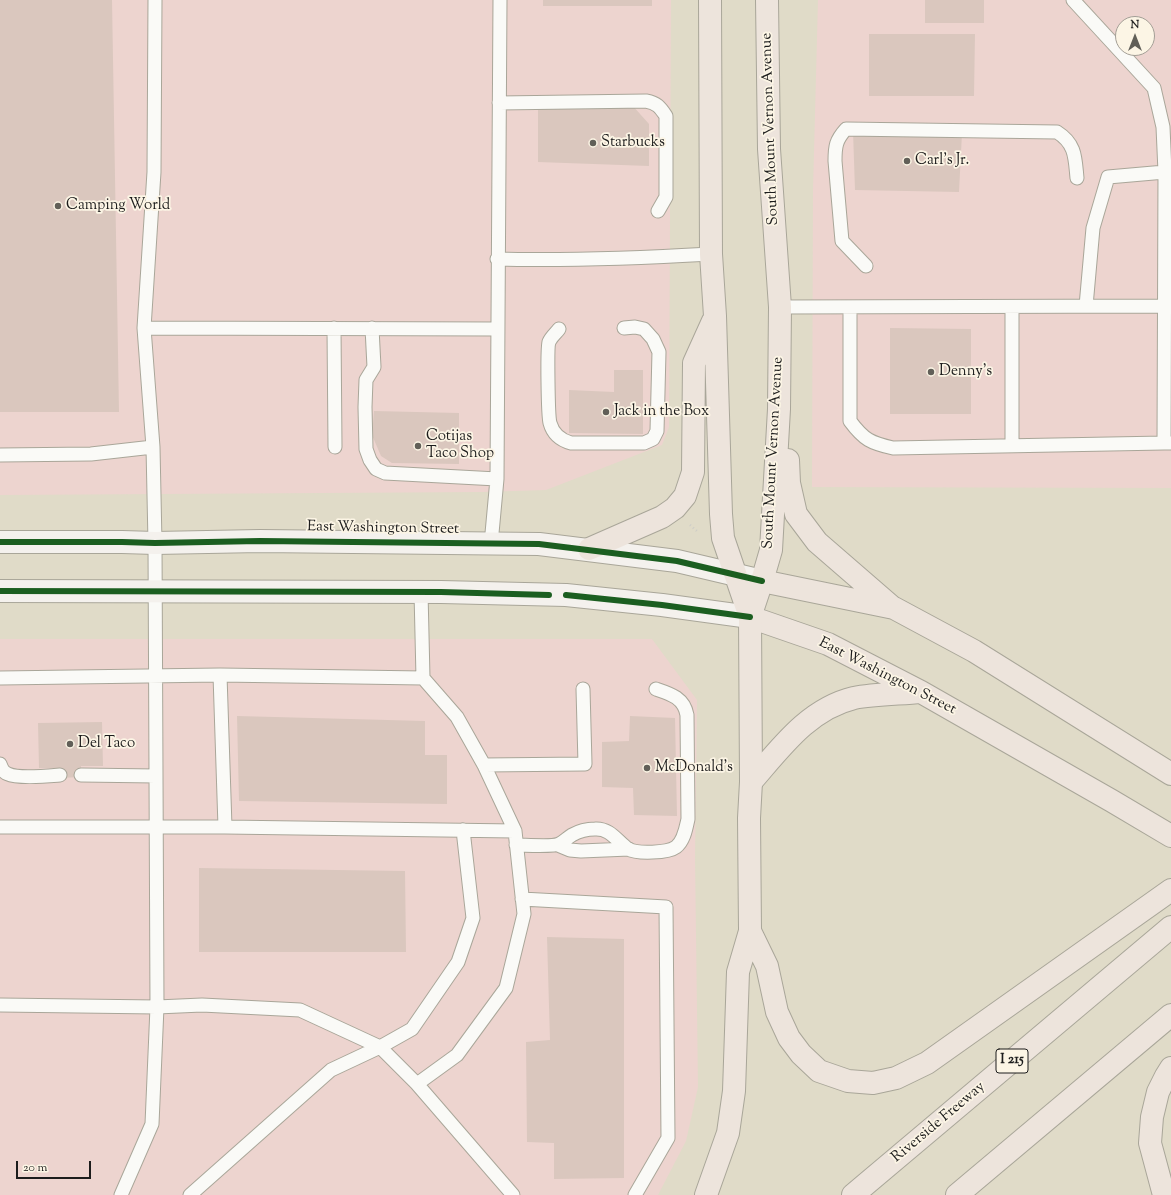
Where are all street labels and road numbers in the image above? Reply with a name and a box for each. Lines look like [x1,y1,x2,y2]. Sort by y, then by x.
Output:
street label: South Mount Vernon Avenue [759,32,783,226]
street label: South Mount Vernon Avenue [760,356,788,550]
street label: East Washington Street [307,519,459,539]
street label: East Washington Street [815,634,959,720]
road number: I 215 [996,1049,1028,1073]
street label: Riverside Freeway [889,1079,989,1167]

